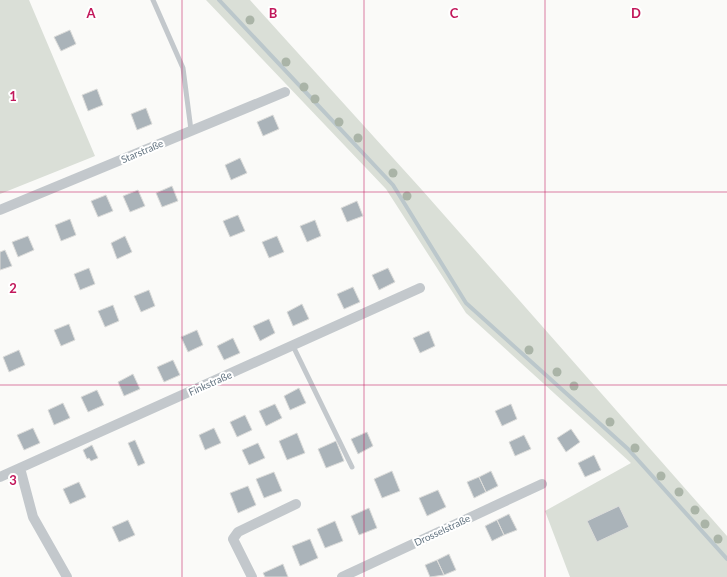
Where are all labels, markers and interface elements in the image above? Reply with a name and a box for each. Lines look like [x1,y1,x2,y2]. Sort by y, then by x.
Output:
text: A [85,5,96,21]
text: B [269,5,278,21]
text: C [450,5,459,21]
text: D [631,5,641,21]
text: 1 [9,88,17,104]
street label: Starstraße [119,137,165,165]
text: 2 [9,280,17,296]
street label: Finkstraße [186,368,234,398]
text: 3 [9,472,17,488]
street label: Drosselstraße [412,512,472,548]

